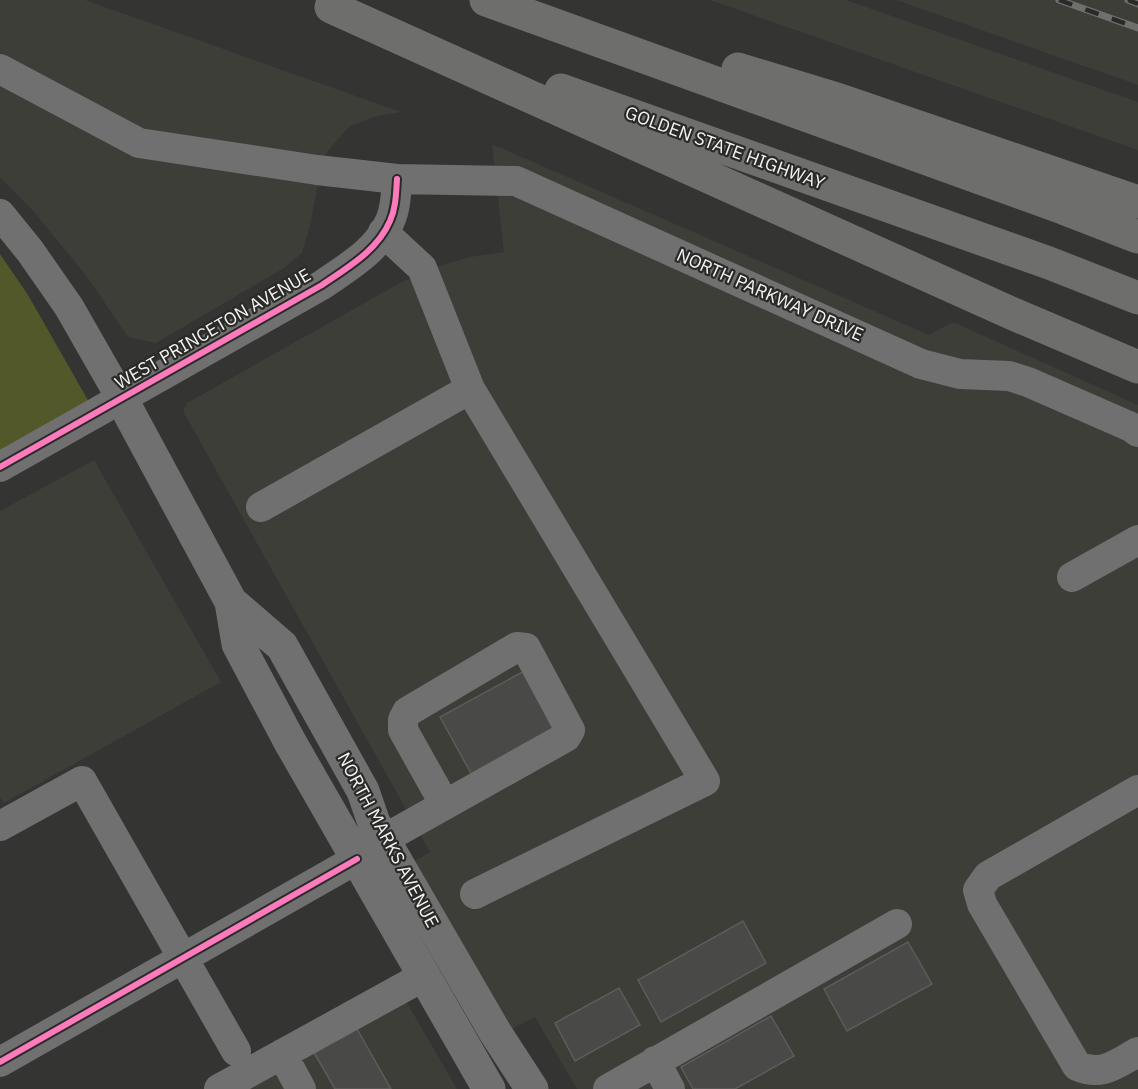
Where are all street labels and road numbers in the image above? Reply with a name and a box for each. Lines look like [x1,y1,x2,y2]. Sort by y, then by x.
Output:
street label: GOLDEN STATE HIGHWAY [622,101,829,195]
street label: NORTH PARKWAY DRIVE [673,243,867,346]
street label: WEST PRINCETON AVENUE [111,263,315,394]
street label: NORTH MARKS AVENUE [332,748,444,931]

